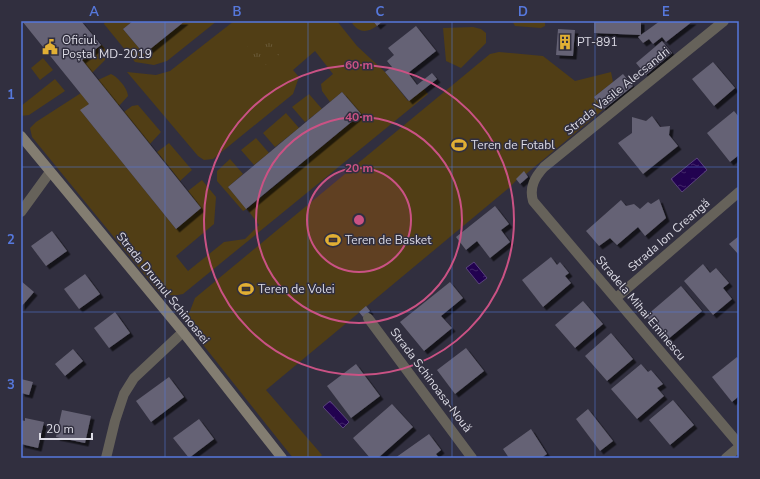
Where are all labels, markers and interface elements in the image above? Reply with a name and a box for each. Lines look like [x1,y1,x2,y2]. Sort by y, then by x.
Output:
text: A [89,3,99,21]
text: B [233,3,242,21]
text: C [376,3,385,21]
text: D [518,3,528,21]
text: E [662,3,670,21]
place label: Oficiul Poștal MD-2019 [62,32,152,62]
building icon: PT-891 [556,33,574,51]
place label: PT-891 [577,34,618,50]
public building icon: Oficiul Poștal MD-2019 [41,38,59,56]
street label: Strada Vasile Alecsandri [561,43,673,139]
text: 60 m [345,57,373,73]
text: 1 [7,86,15,104]
text: 40 m [345,109,373,125]
sports icon: Teren de Fotabl [450,136,468,154]
place label: Teren de Fotabl [471,137,555,153]
text: 20 m [345,160,373,176]
street label: Strada Ion Creangă [625,195,713,275]
centre of rings [352,213,366,227]
street label: Strada Drumul Schinoasei [113,229,213,347]
text: 2 [7,231,15,249]
sports icon: Teren de Basket [324,231,342,249]
place label: Teren de Basket [345,232,432,248]
street label: Stradela Mihai Eminescu [592,252,690,364]
sports icon: Teren de Volei [237,280,255,298]
place label: Teren de Volei [258,281,335,297]
street label: Strada Schinoasa-Nouă [386,325,476,435]
text: 3 [7,376,15,394]
scale bar [40,415,92,441]
text: 20 m [46,421,74,437]

